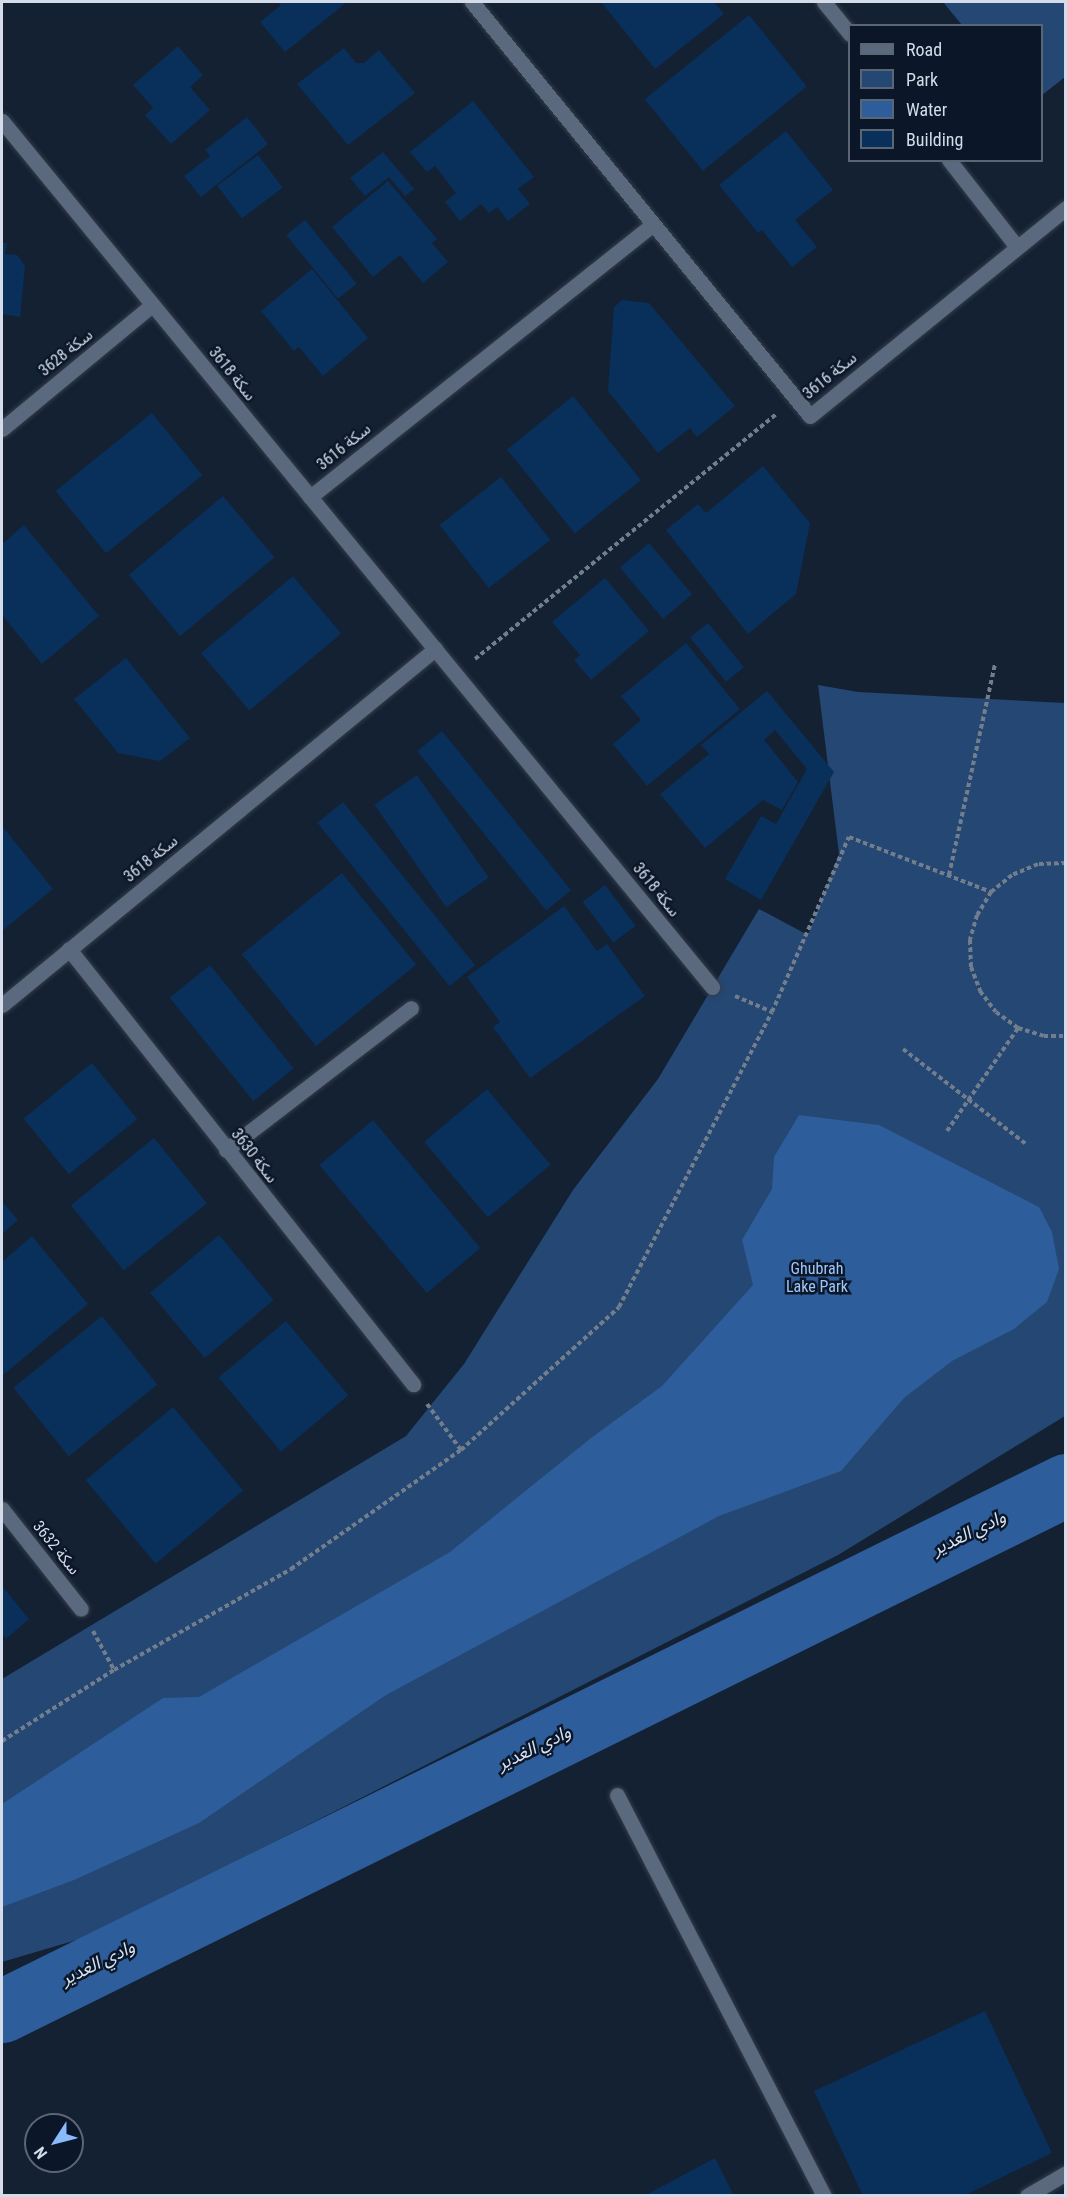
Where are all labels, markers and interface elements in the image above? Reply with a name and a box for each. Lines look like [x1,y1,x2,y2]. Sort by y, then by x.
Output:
legend [848,24,1043,162]
text: Road [906,39,942,60]
text: Park [906,69,938,90]
text: Water [906,99,947,120]
text: Building [906,129,963,150]
street label: سكة 3628 [35,325,97,381]
street label: سكة 3618 [204,343,260,405]
street label: سكة 3616 [799,348,861,404]
street label: سكة 3616 [313,419,375,475]
street label: سكة 3618 [120,831,182,887]
street label: سكة 3618 [628,859,684,921]
street label: سكة 3630 [227,1125,281,1187]
park label: Ghubrah Lake Park [786,1259,848,1297]
water label: وادي الغدير [929,1506,1009,1560]
street label: سكة 3632 [28,1517,84,1579]
water label: وادي الغدير [494,1721,574,1775]
water label: وادي الغدير [58,1936,138,1990]
north arrow [24,2113,84,2173]
text: N [30,2143,51,2162]

